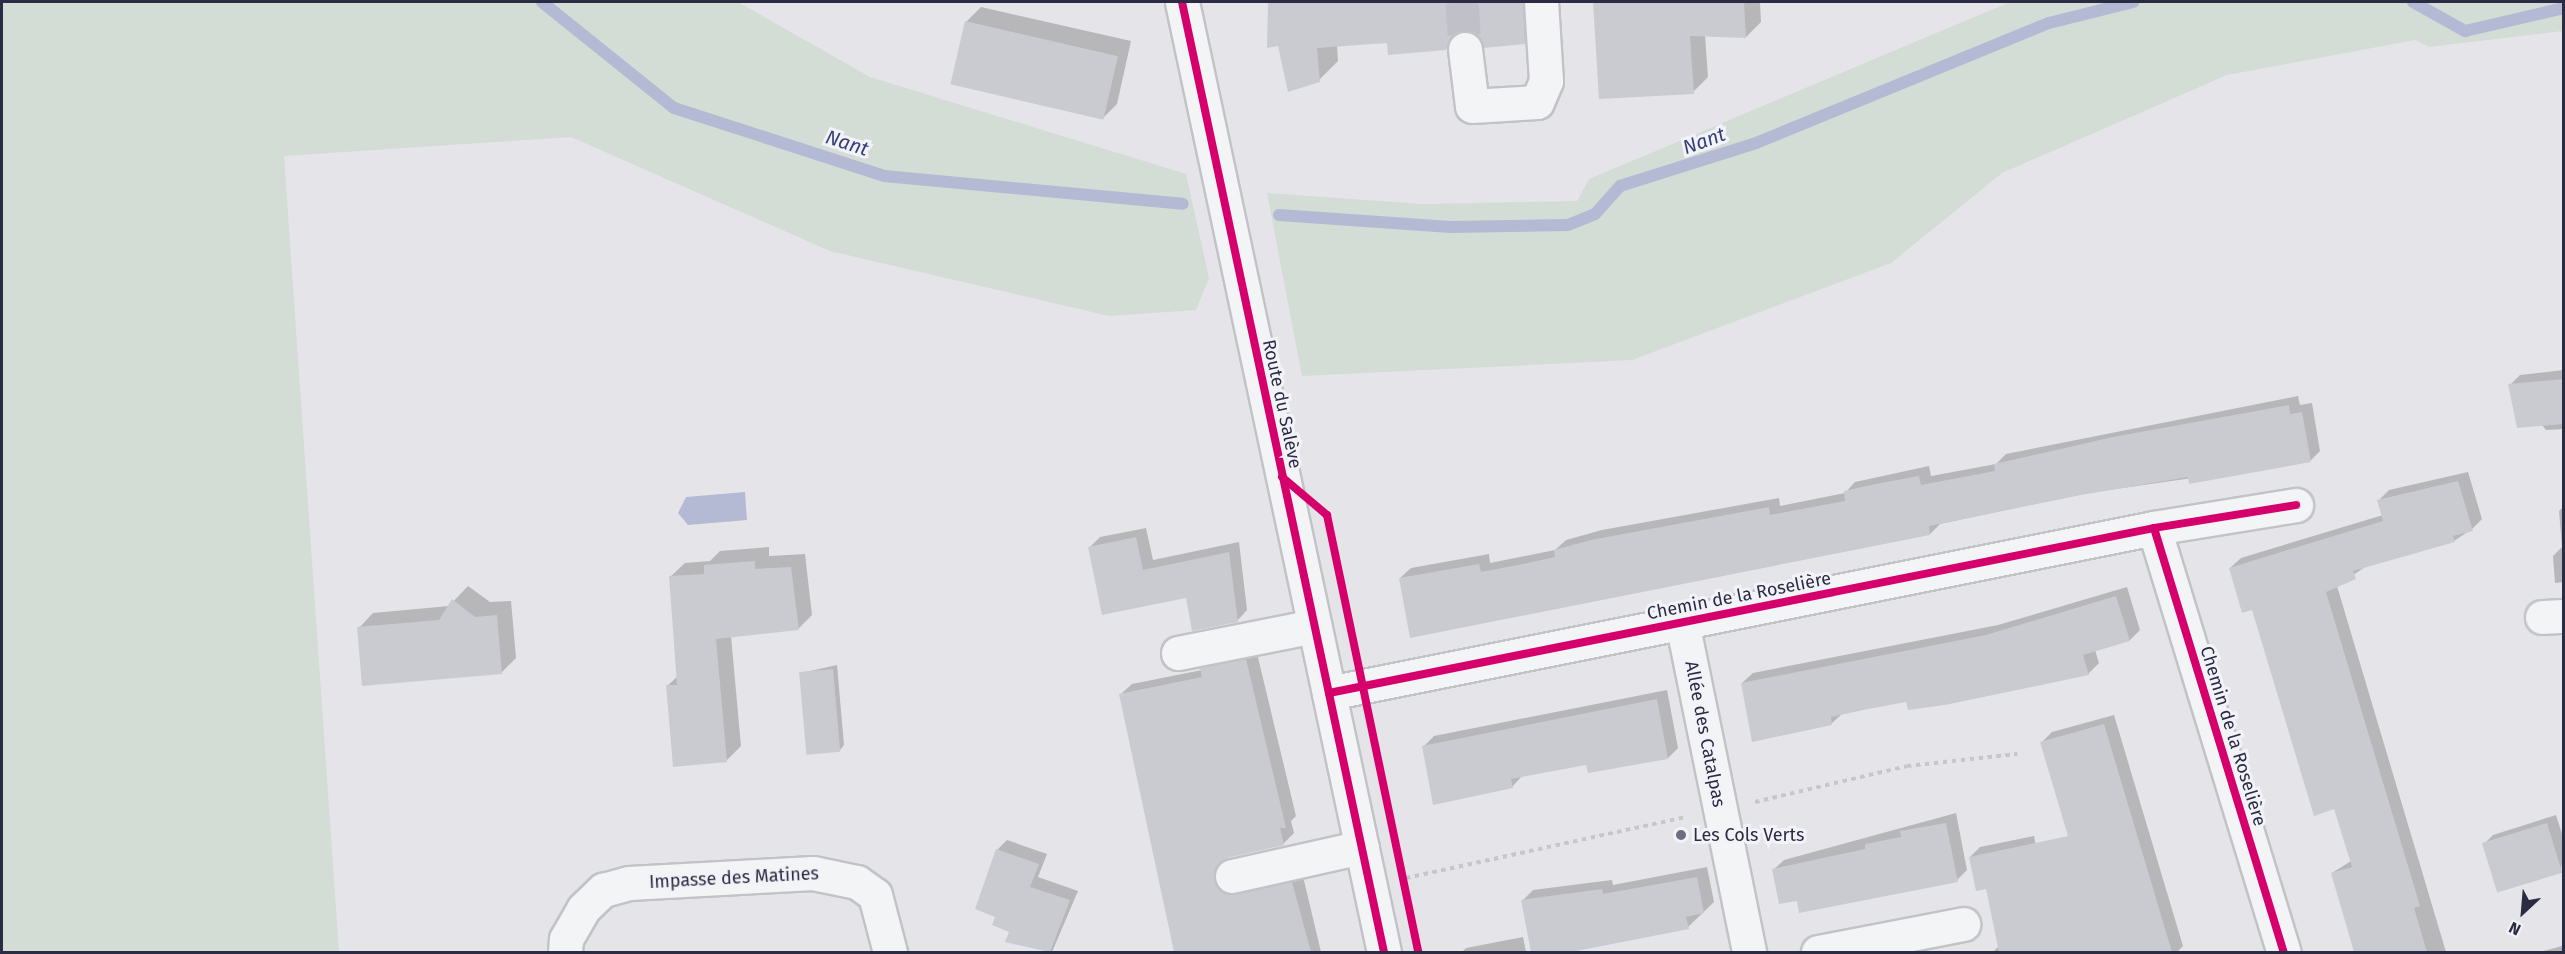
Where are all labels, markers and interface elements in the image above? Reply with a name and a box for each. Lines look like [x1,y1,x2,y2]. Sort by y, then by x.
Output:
water label: Nant [1679,122,1729,160]
water label: Nant [823,125,871,161]
street label: Route du Salève [1258,338,1306,470]
street label: Chemin de la Roselière [1645,568,1833,624]
street label: Chemin de la Roselière [2195,643,2271,829]
street label: Allée des Catalpas [1680,659,1730,809]
place label: Les Cols Verts [1693,824,1804,846]
marker: Les Cols Verts [1674,828,1688,842]
street label: Impasse des Matines [649,863,819,893]
north arrow [2493,882,2553,942]
text: N [2506,918,2524,939]

